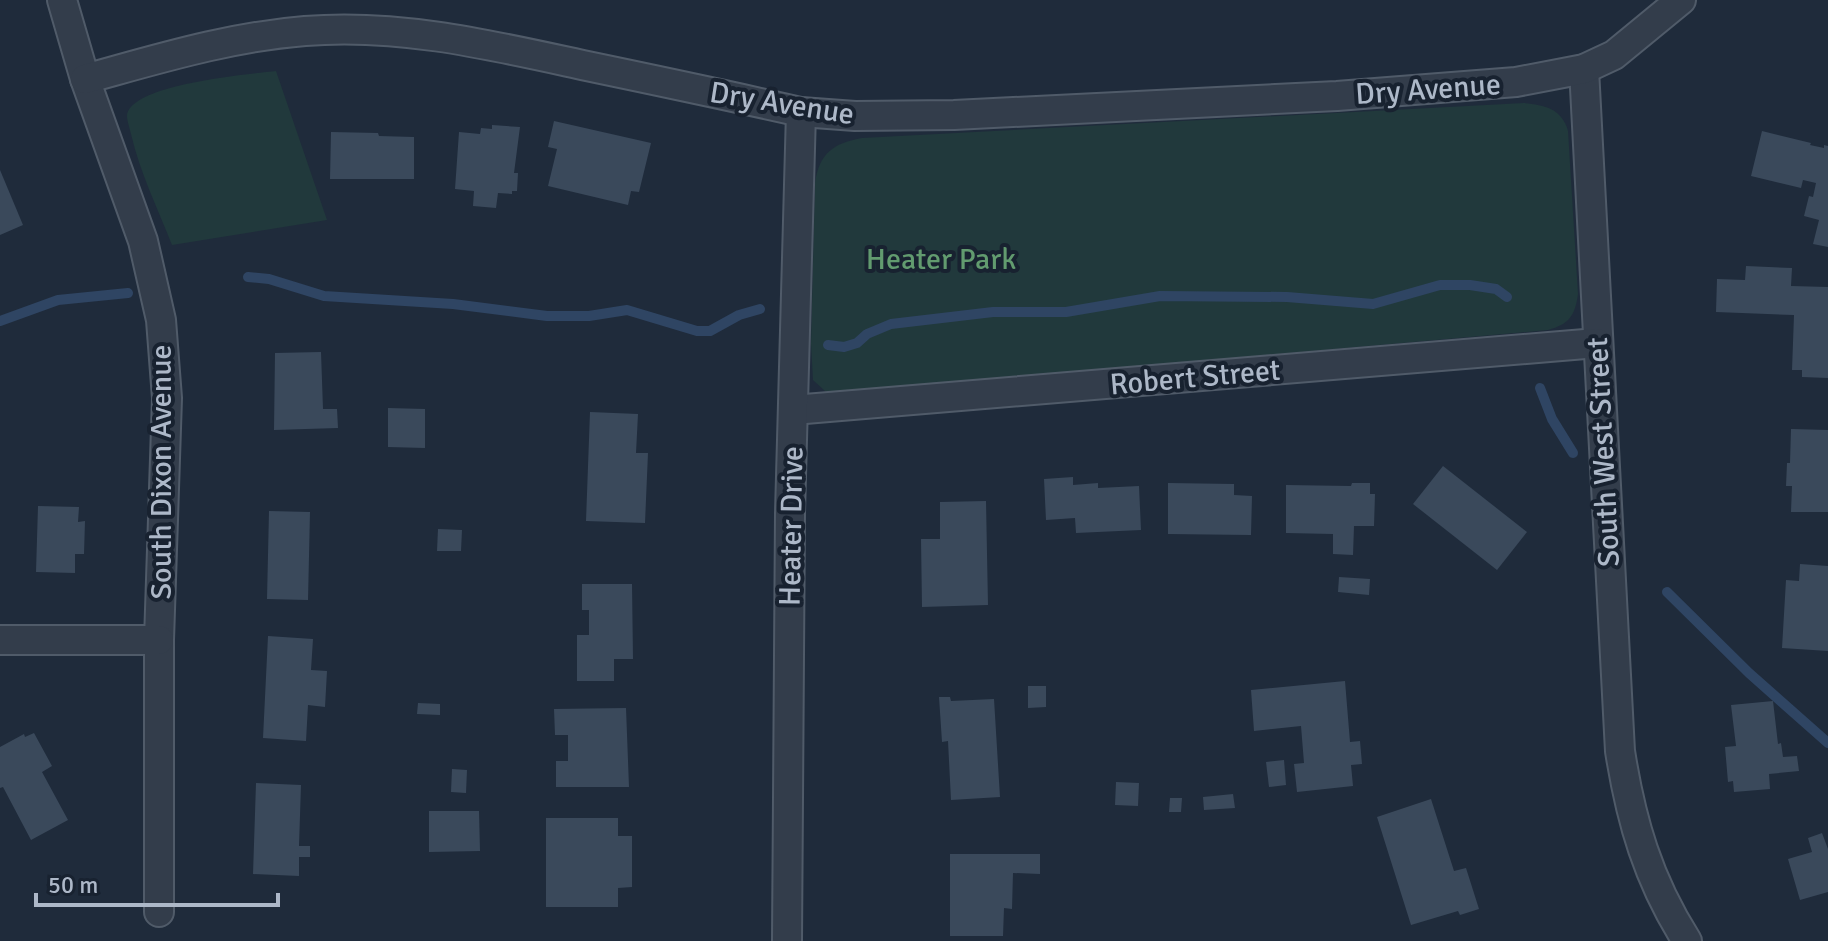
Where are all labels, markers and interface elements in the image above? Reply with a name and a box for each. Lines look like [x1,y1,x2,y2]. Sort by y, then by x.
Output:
street label: Dry Avenue [1354,66,1502,113]
street label: Dry Avenue [707,74,857,133]
park label: Heater Park [866,241,1016,278]
street label: South West Street [1579,336,1628,568]
street label: South Dixon Avenue [143,344,180,600]
street label: Robert Street [1108,352,1282,403]
street label: Heater Drive [772,446,811,606]
scale bar [36,857,278,907]
text: 50 m [48,870,98,900]

